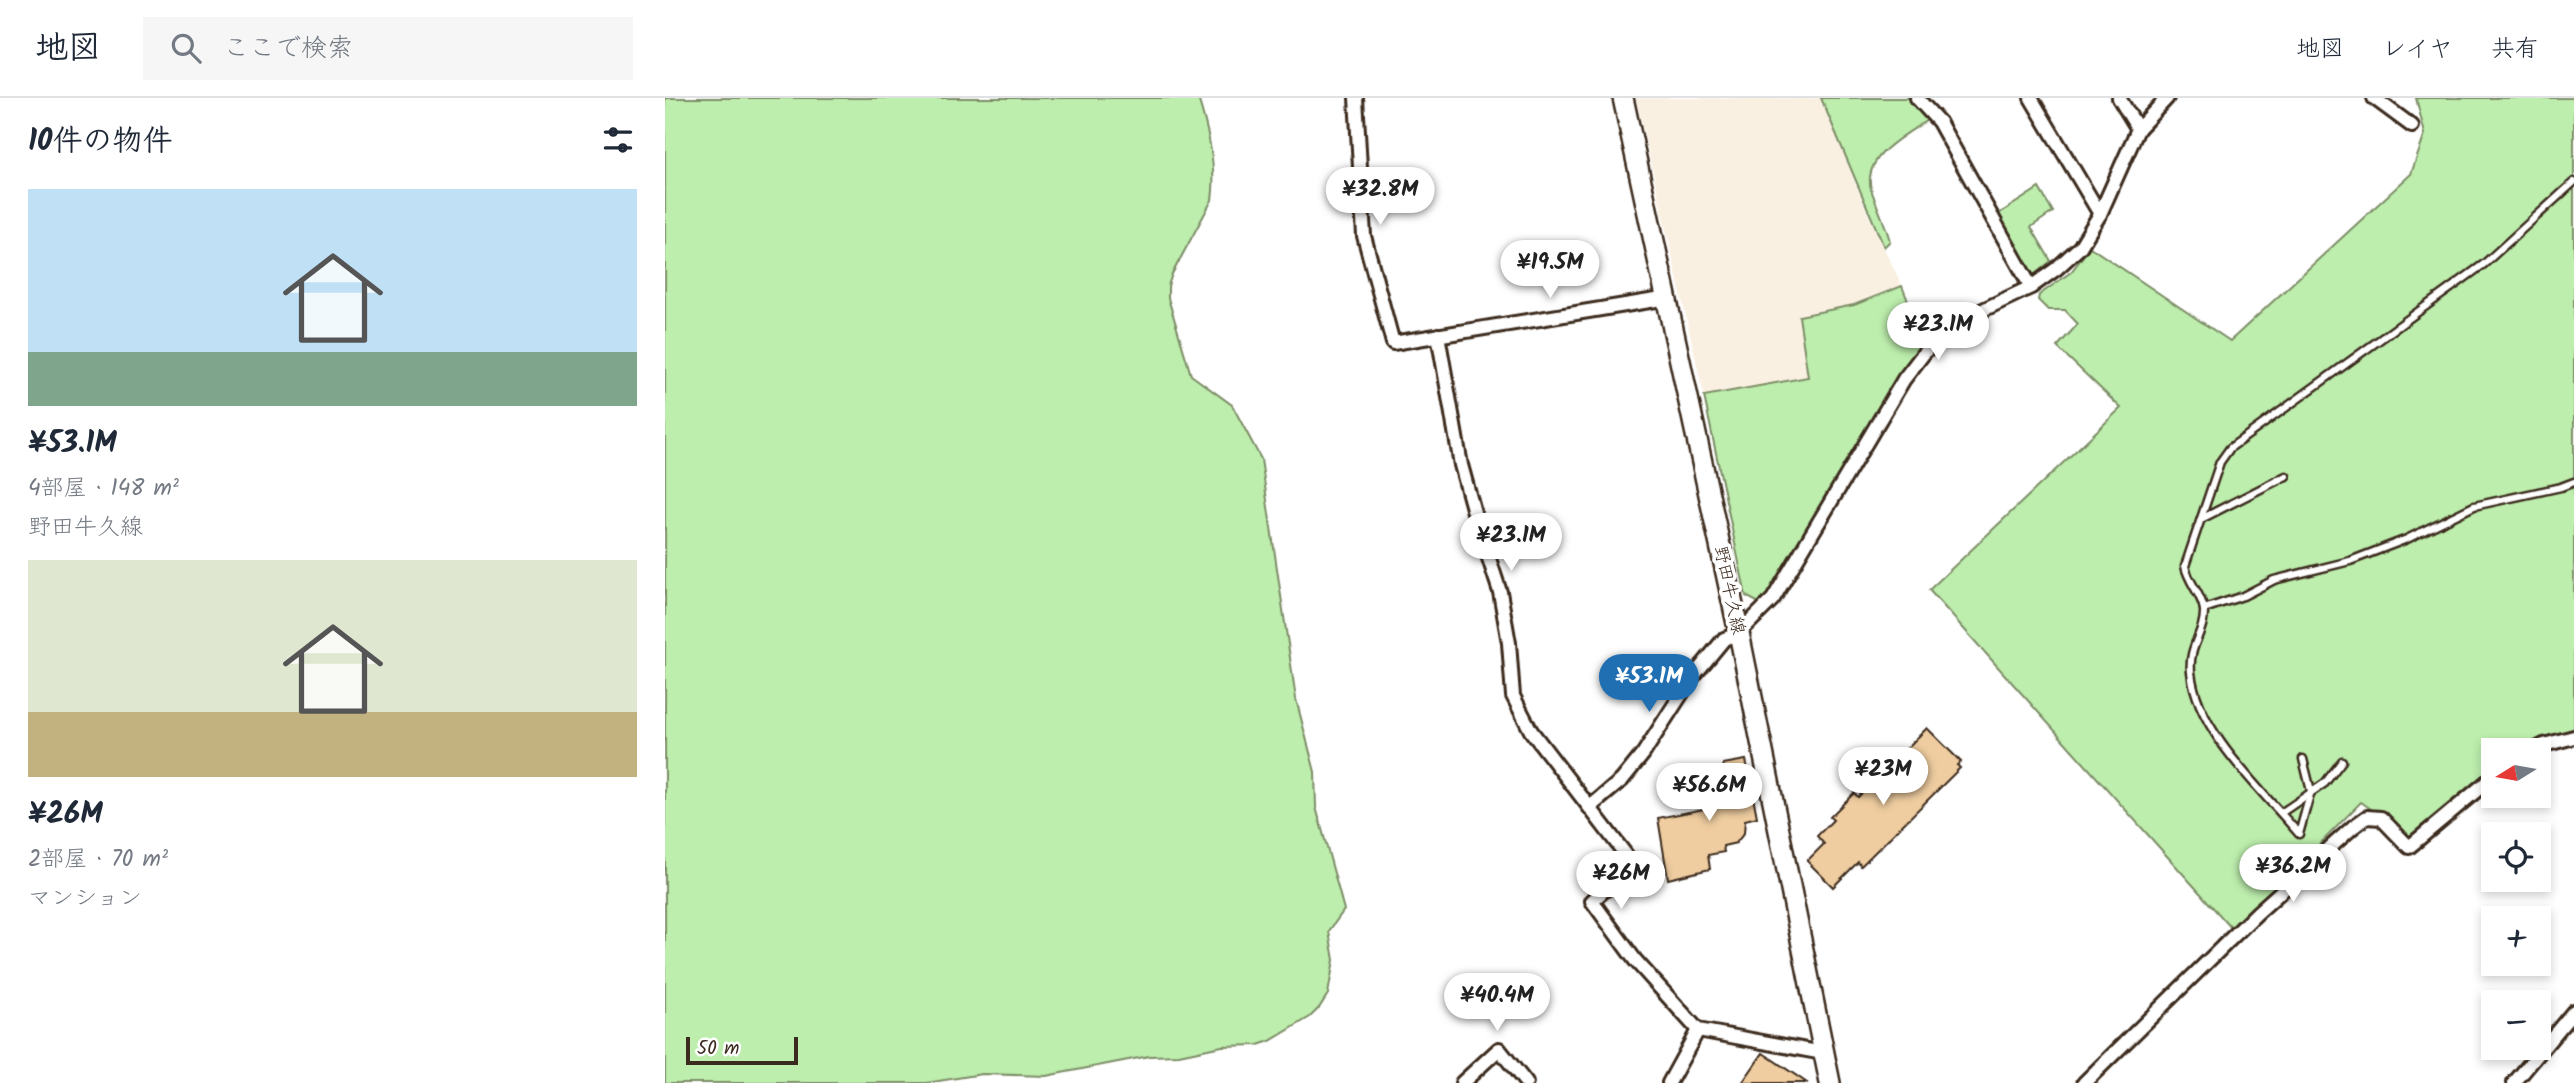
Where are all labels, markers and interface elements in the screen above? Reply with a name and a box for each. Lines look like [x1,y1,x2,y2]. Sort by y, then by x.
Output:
search box [143,17,633,80]
text: 地図 [35,23,101,76]
text: ここで検索 [223,28,353,70]
icon: search [167,29,205,67]
text: 地図 [2296,30,2344,69]
text: レイヤ [2382,30,2453,69]
text: 共有 [2491,30,2539,69]
text: 10件の物件 [28,118,172,166]
icon: filters [599,121,637,159]
pin: ¥32.8M [1323,167,1437,227]
text: ¥32.8M [1342,172,1418,208]
icon: home [270,235,396,361]
pin: ¥19.5M [1493,240,1607,300]
text: ¥19.5M [1516,245,1584,281]
pin: ¥23.1M [1881,302,1995,362]
text: ¥23.1M [1903,307,1973,343]
text: ¥53.1M [28,420,117,468]
text: 4部屋 · 148 m² [28,471,179,507]
text: 野田牛久線 [28,510,143,546]
pin: ¥23.1M [1454,514,1568,573]
text: ¥23.1M [1476,518,1546,554]
street label: 野田牛久線 [1705,543,1752,637]
icon: home [270,606,396,732]
pin: ¥53.1M [1592,654,1706,714]
text: ¥53.1M [1615,659,1683,695]
north arrow [2481,738,2551,808]
map controls [2481,738,2551,1060]
pin: ¥23M [1842,748,1924,807]
text: ¥23M [1854,752,1912,788]
pin: ¥56.6M [1652,764,1766,823]
text: ¥56.6M [1672,768,1746,804]
text: ¥26M [28,791,103,839]
button: locate [2481,822,2551,892]
text: 2部屋 · 70 m² [28,842,168,878]
pin: ¥36.2M [2236,844,2350,904]
text: ¥36.2M [2255,849,2331,885]
pin: ¥26M [1580,852,1662,911]
text: ¥26M [1592,856,1650,892]
text: マンション [28,881,142,917]
button: + [2481,906,2551,976]
pin: ¥40.4M [1440,974,1554,1033]
text: ¥40.4M [1460,978,1534,1014]
button: − [2481,990,2551,1060]
scale bar [686,1034,798,1066]
text: 50 m [697,1034,739,1064]

